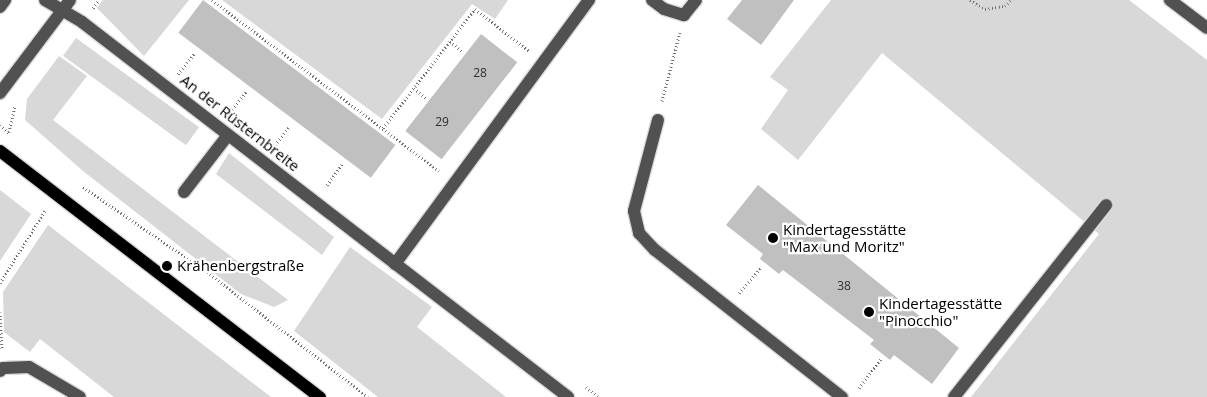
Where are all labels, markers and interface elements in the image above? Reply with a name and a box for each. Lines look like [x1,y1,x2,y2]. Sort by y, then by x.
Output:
house number: 28 [473,66,487,80]
street label: An der Rüsternbreite [177,71,303,175]
house number: 29 [435,115,449,129]
place label: Kindertagesstätte "Max und Moritz" [783,220,906,255]
marker: Kindertagesstätte "Max und Moritz" [767,232,779,244]
place label: Krähenbergstraße [177,257,304,275]
marker: Krähenbergstraße [161,260,173,272]
house number: 38 [837,279,851,293]
place label: Kindertagesstätte "Pinocchio" [879,294,1002,329]
marker: Kindertagesstätte "Pinocchio" [863,306,875,318]

